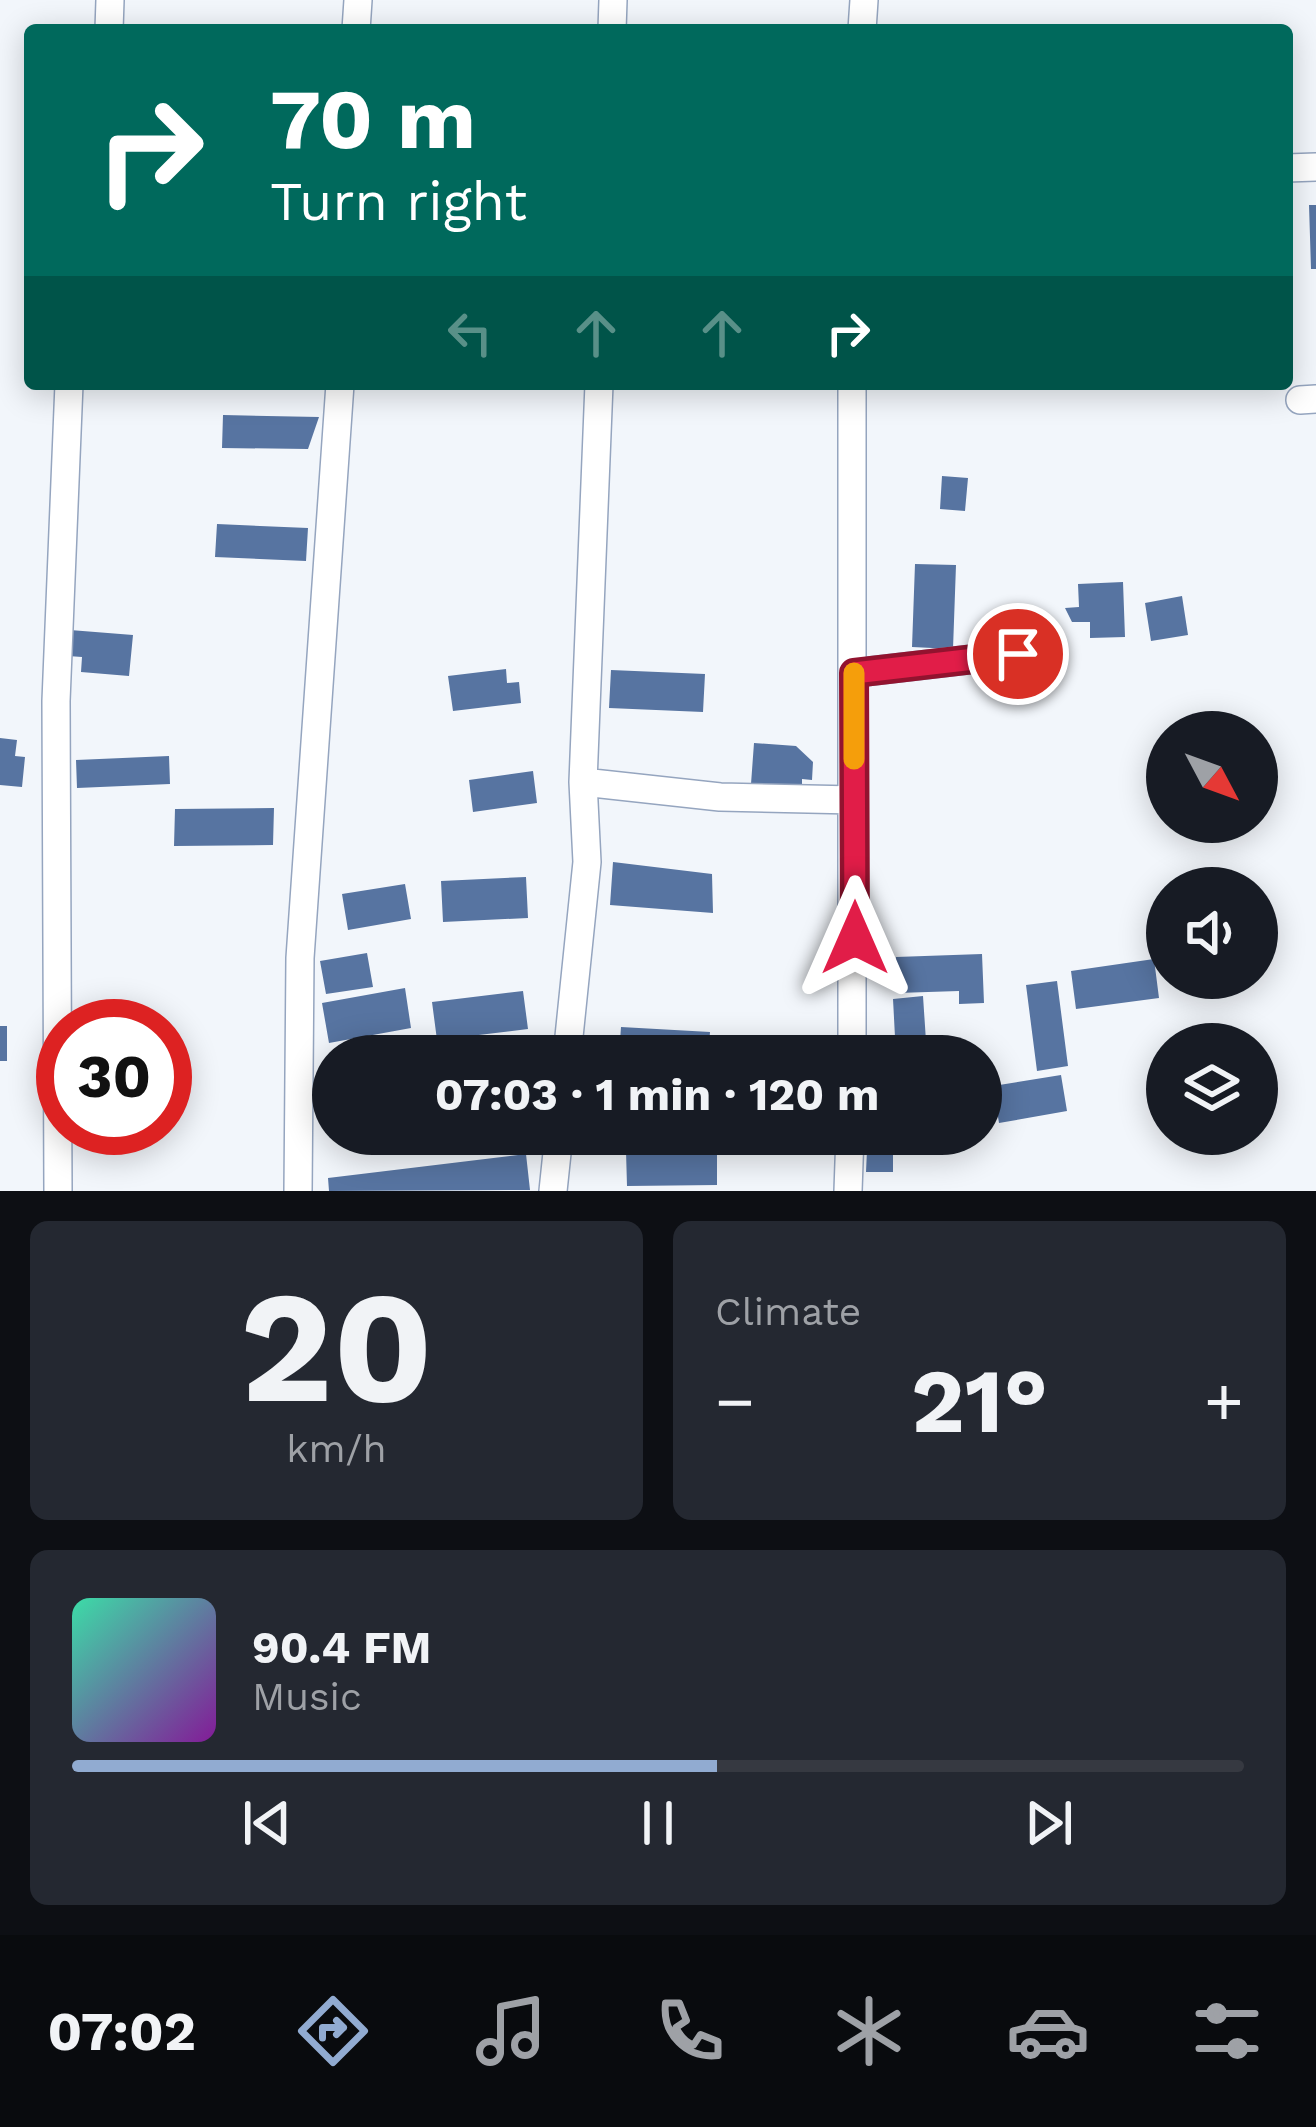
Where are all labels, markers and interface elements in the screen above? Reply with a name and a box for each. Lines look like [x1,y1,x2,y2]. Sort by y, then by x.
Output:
text: 70 m [270,70,476,168]
icon: right [72,72,228,228]
text: Turn right [270,170,527,233]
icon: left [437,300,503,366]
icon: ahead [563,300,629,366]
icon: ahead [689,300,755,366]
icon: right [815,300,881,366]
pin [967,603,1069,705]
icon: arrive [985,621,1051,687]
north arrow [1146,711,1278,843]
map controls [1146,711,1278,1155]
button: sound [1146,867,1278,999]
position arrow [792,875,918,1001]
speed limit sign: 30 [36,999,192,1155]
button: layers [1146,1023,1278,1155]
text: 07:03 · 1 min · 120 m [435,1068,879,1121]
text: 20 [240,1256,433,1439]
text: Climate [715,1289,861,1334]
text: 21° [911,1348,1048,1454]
text: − [715,1363,755,1440]
text: + [1204,1363,1244,1440]
text: km/h [286,1426,387,1471]
text: 90.4 FM [252,1621,432,1674]
text: Music [252,1674,362,1719]
icon: previous [234,1790,300,1856]
icon: pause [625,1790,691,1856]
icon: next [1016,1790,1082,1856]
icon: directions [291,1989,375,2073]
icon: music [469,1989,553,2073]
icon: phone [648,1989,732,2073]
icon: climate [827,1989,911,2073]
icon: car [1006,1989,1090,2073]
icon: filters [1185,1989,1269,2073]
text: 07:02 [47,2000,196,2063]

